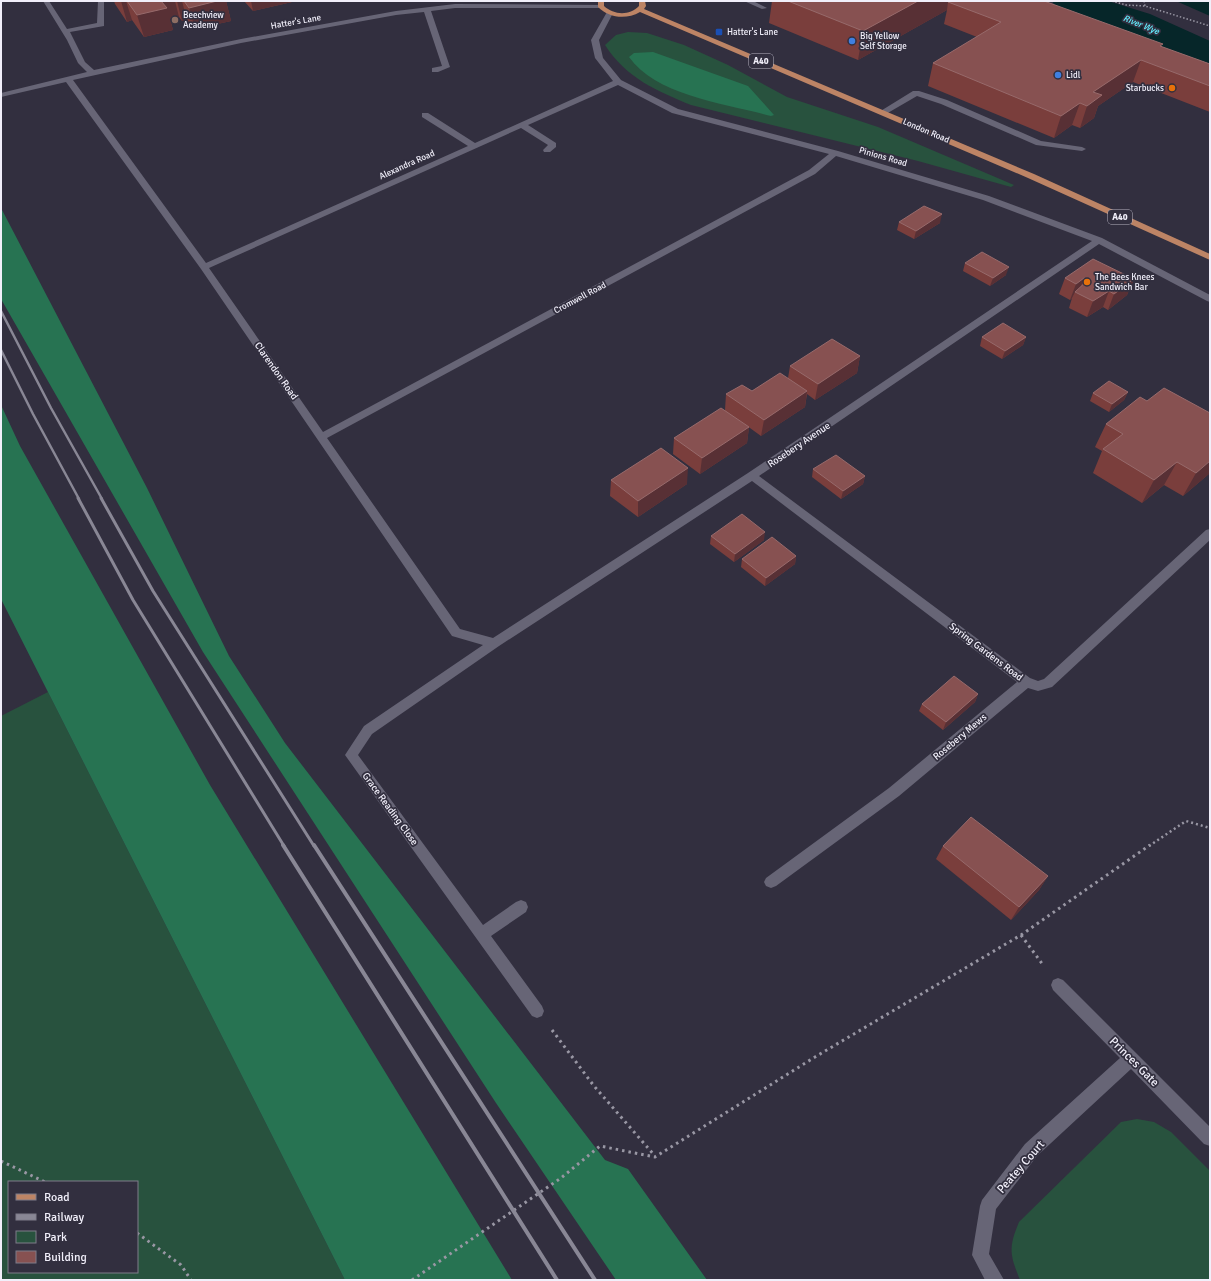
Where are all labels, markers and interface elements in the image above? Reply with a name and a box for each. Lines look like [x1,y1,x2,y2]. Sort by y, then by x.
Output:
place label: Beechview Academy [183,10,224,31]
street label: Hatter's Lane [270,12,323,32]
water label: River Wye [1121,13,1161,37]
marker: Beechview Academy [170,15,180,25]
marker: Hatter's Lane [714,27,724,37]
place label: Hatter's Lane [727,27,778,38]
place label: Big Yellow Self Storage [860,31,907,52]
marker: Big Yellow Self Storage [847,36,857,46]
road number: A40 [749,54,773,68]
marker: Lidl [1053,70,1063,80]
place label: Lidl [1066,70,1081,81]
place label: Starbucks [1126,83,1164,94]
marker: Starbucks [1167,83,1177,93]
street label: London Road [901,116,951,146]
street label: Pinions Road [858,145,909,169]
street label: Alexandra Road [377,148,437,182]
road number: A40 [1108,210,1132,224]
place label: The Bees Knees Sandwich Bar [1095,272,1154,293]
marker: The Bees Knees Sandwich Bar [1082,277,1092,287]
street label: Cromwell Road [552,280,608,316]
street label: Clarendon Road [252,340,300,402]
street label: Rosebery Avenue [765,420,833,470]
street label: Spring Gardens Road [947,620,1025,684]
street label: Rosebery Mews [931,711,990,763]
street label: Grace Reading Close [360,770,420,848]
street label: Princes Gate [1106,1034,1162,1090]
street label: Peatey Court [994,1137,1048,1197]
legend [8,1181,138,1273]
text: Road [44,1190,70,1205]
text: Railway [44,1210,84,1225]
text: Park [44,1230,67,1245]
text: Building [44,1250,87,1265]

